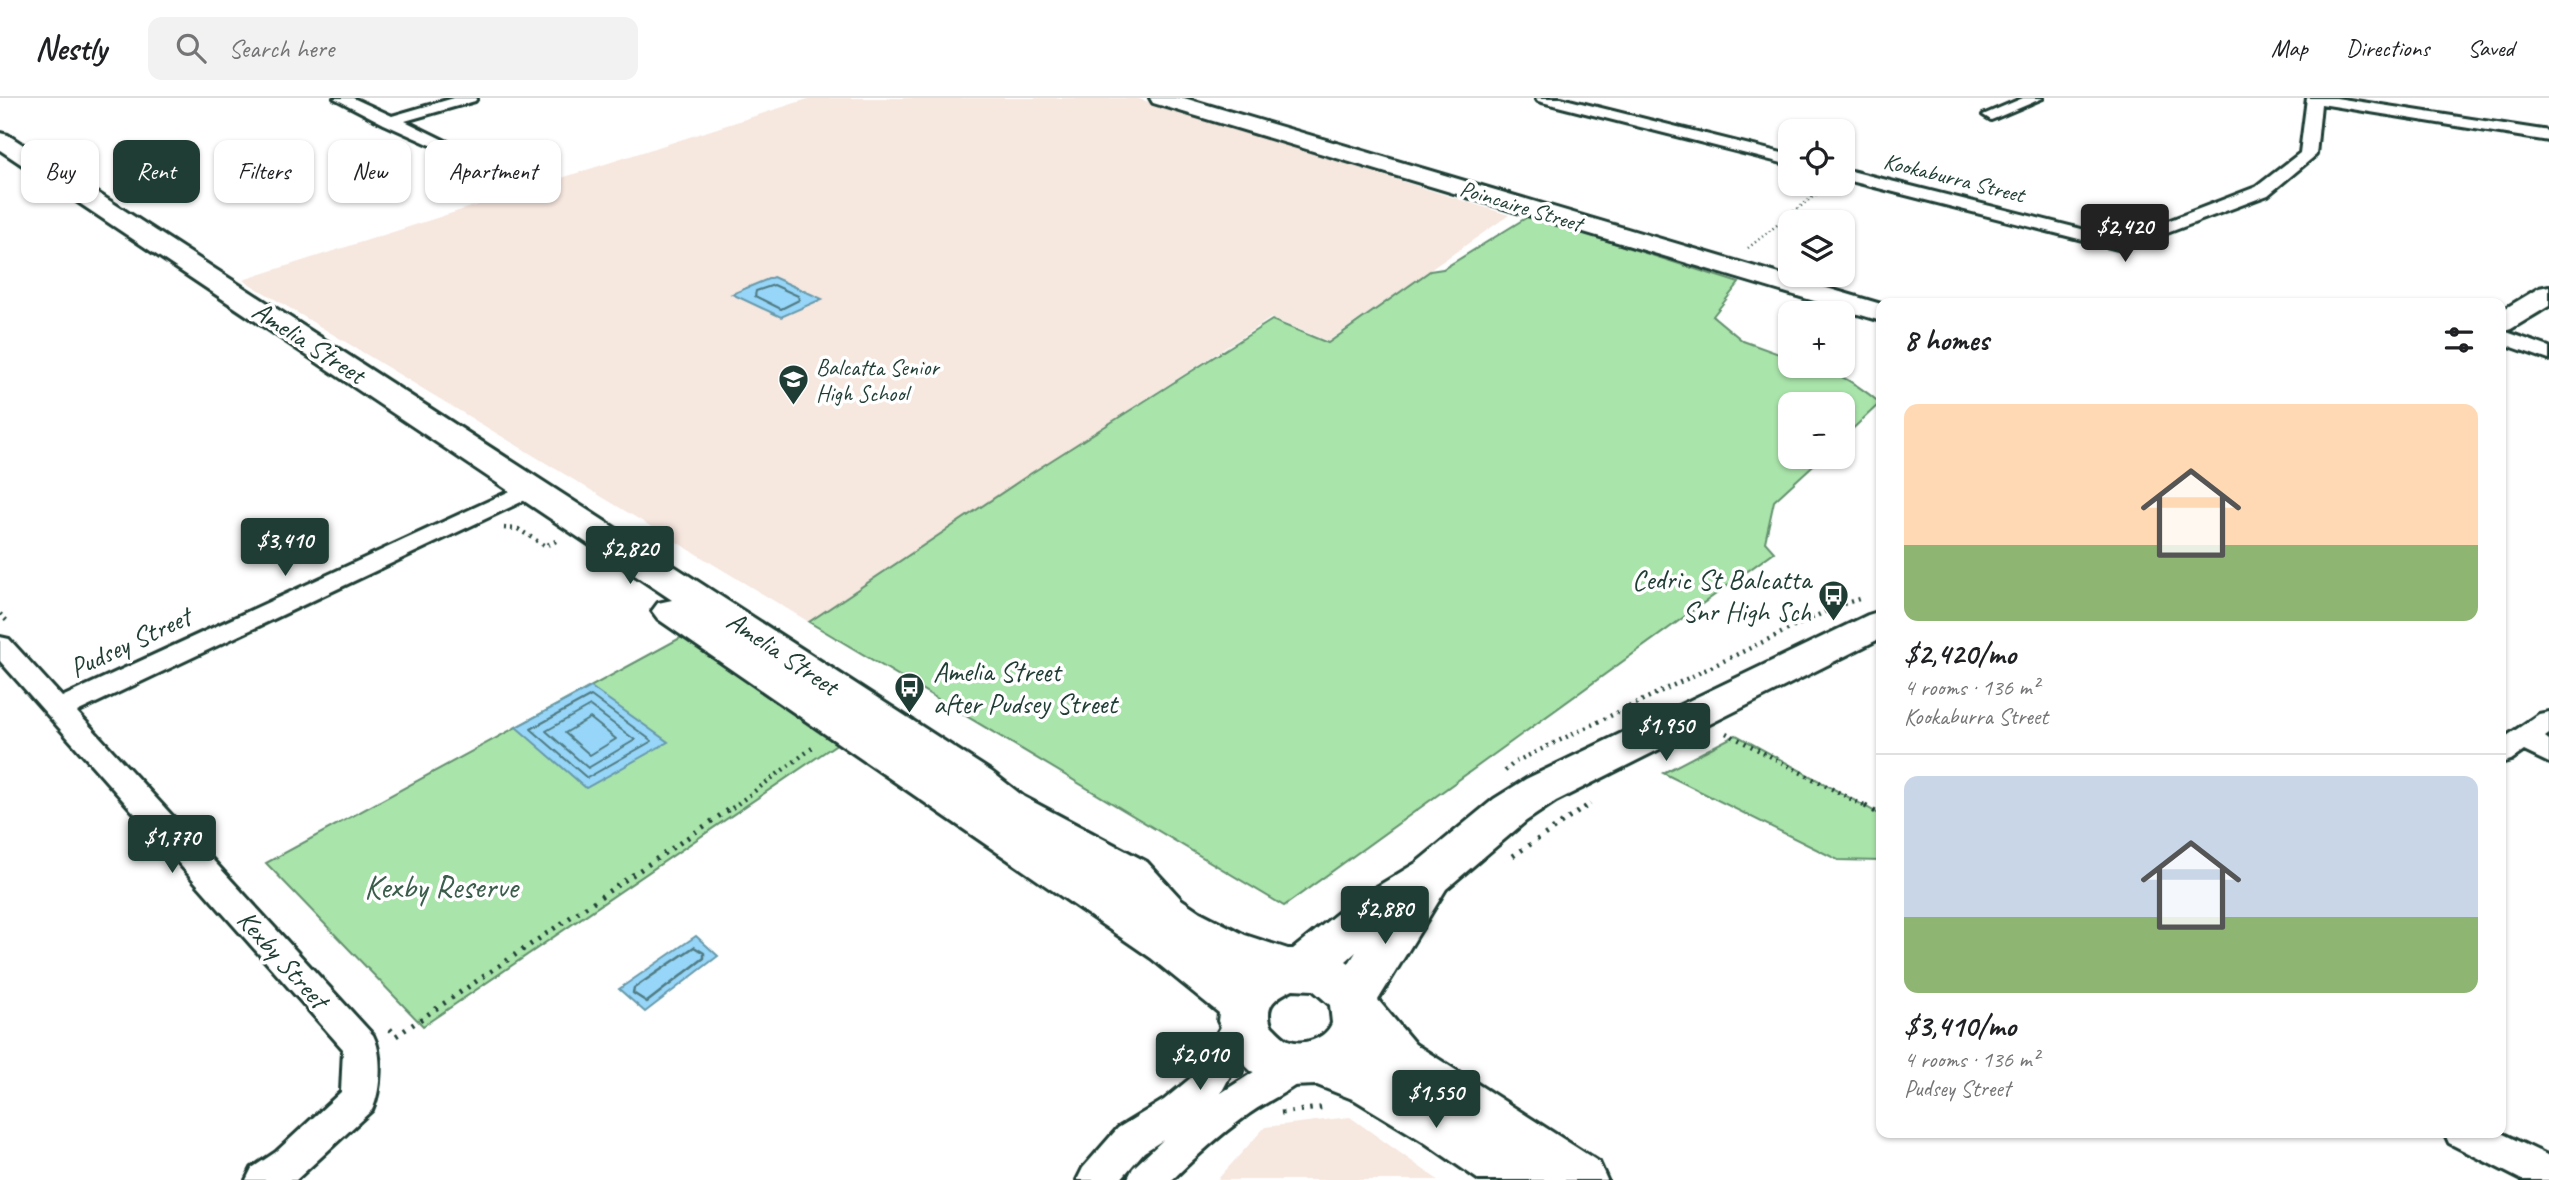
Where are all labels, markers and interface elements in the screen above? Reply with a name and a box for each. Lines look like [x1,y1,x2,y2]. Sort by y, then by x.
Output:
search box [148,17,638,80]
text: Nestly [35,27,106,69]
icon: search [172,29,210,67]
text: Search here [228,32,334,65]
text: Map [2271,33,2308,63]
text: Directions [2346,33,2429,63]
text: Saved [2467,33,2514,63]
map controls [1778,119,1855,469]
button: locate [1778,119,1855,196]
chip: Buy [21,140,99,203]
chip: Rent [113,140,200,203]
chip: Filters [214,140,314,203]
chip: New [328,140,411,203]
chip: Apartment [425,140,561,203]
street label: Kookaburra Street [1881,147,2030,210]
street label: Poincaire Street [1457,174,1589,239]
pin: $2,420 [2068,204,2182,264]
button: layers [1778,210,1855,287]
text: $2,420 [2097,212,2153,241]
street label: Amelia Street [246,293,374,393]
button: + [1778,301,1855,378]
text: 8 homes [1904,321,1989,359]
icon: filters [2440,321,2478,359]
place label: Balcatta Senior High School [816,353,940,408]
school or university icon: Balcatta Senior High School [776,363,810,407]
button: − [1778,392,1855,469]
icon: home [2128,450,2254,576]
pin: $3,410 [228,518,342,578]
text: $3,410 [257,526,313,555]
pin: $2,820 [573,526,687,586]
text: $2,820 [602,534,658,563]
place label: Cedric St Balcatta Snr High Sch [1632,562,1814,629]
bus stop icon: Cedric St Balcatta Snr High Sch [1817,578,1851,622]
street label: Pudsey Street [64,597,199,685]
street label: Amelia Street [720,603,848,705]
text: $2,420/mo [1904,635,2016,673]
place label: Amelia Street after Pudsey Street [933,654,1119,721]
bus stop icon: Amelia Street after Pudsey Street [893,670,927,714]
text: 4 rooms · 136 m² [1904,673,2039,702]
text: Kookaburra Street [1904,702,2048,731]
pin: $1,950 [1609,704,1723,763]
text: $1,950 [1638,711,1694,740]
pin: $1,770 [115,816,229,875]
icon: home [2128,822,2254,948]
text: $1,770 [144,823,200,852]
park label: Kexby Reserve [364,866,520,908]
pin: $2,880 [1328,886,1442,946]
text: $2,880 [1357,894,1413,923]
street label: Kexby Street [230,903,339,1018]
text: $3,410/mo [1904,1007,2016,1045]
pin: $2,010 [1143,1032,1257,1092]
text: $2,010 [1172,1040,1228,1069]
text: 4 rooms · 136 m² [1904,1045,2039,1074]
pin: $1,550 [1379,1070,1493,1130]
text: Pudsey Street [1904,1074,2010,1103]
text: $1,550 [1408,1078,1464,1107]

